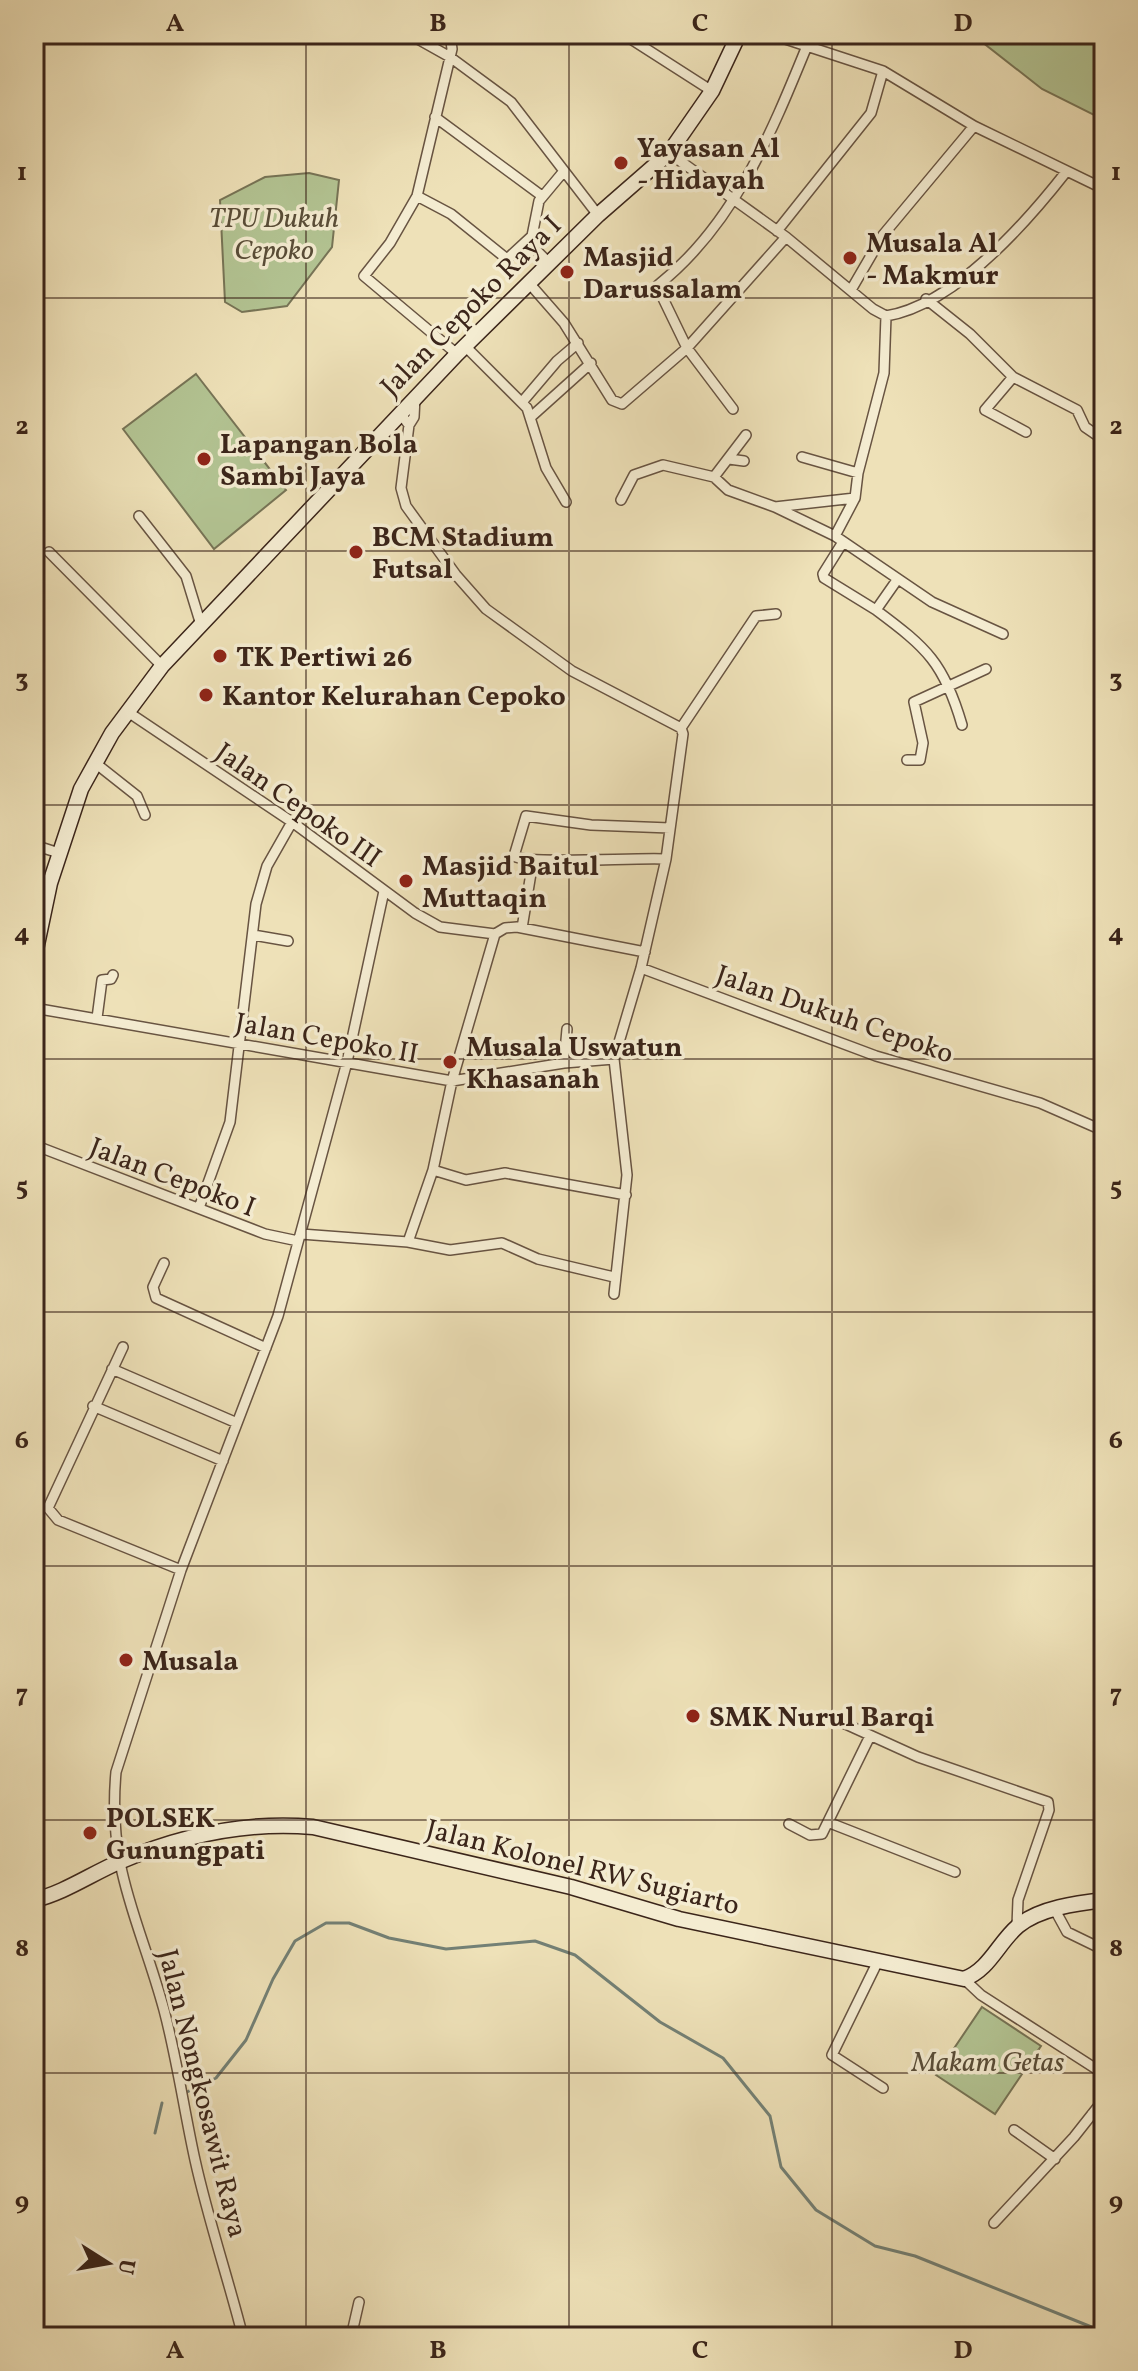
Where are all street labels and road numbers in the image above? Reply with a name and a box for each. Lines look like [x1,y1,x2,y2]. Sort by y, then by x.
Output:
street label: Jalan Cepoko Raya I [372,207,571,406]
street label: Jalan Cepoko III [206,734,389,878]
street label: Jalan Dukuh Cepoko [710,956,958,1074]
street label: Jalan Cepoko II [232,1004,421,1075]
street label: Jalan Cepoko I [83,1129,261,1228]
street label: Jalan Kolonel RW Sugiarto [422,1811,743,1926]
street label: Jalan Nongkosawit Raya [147,1945,256,2242]

